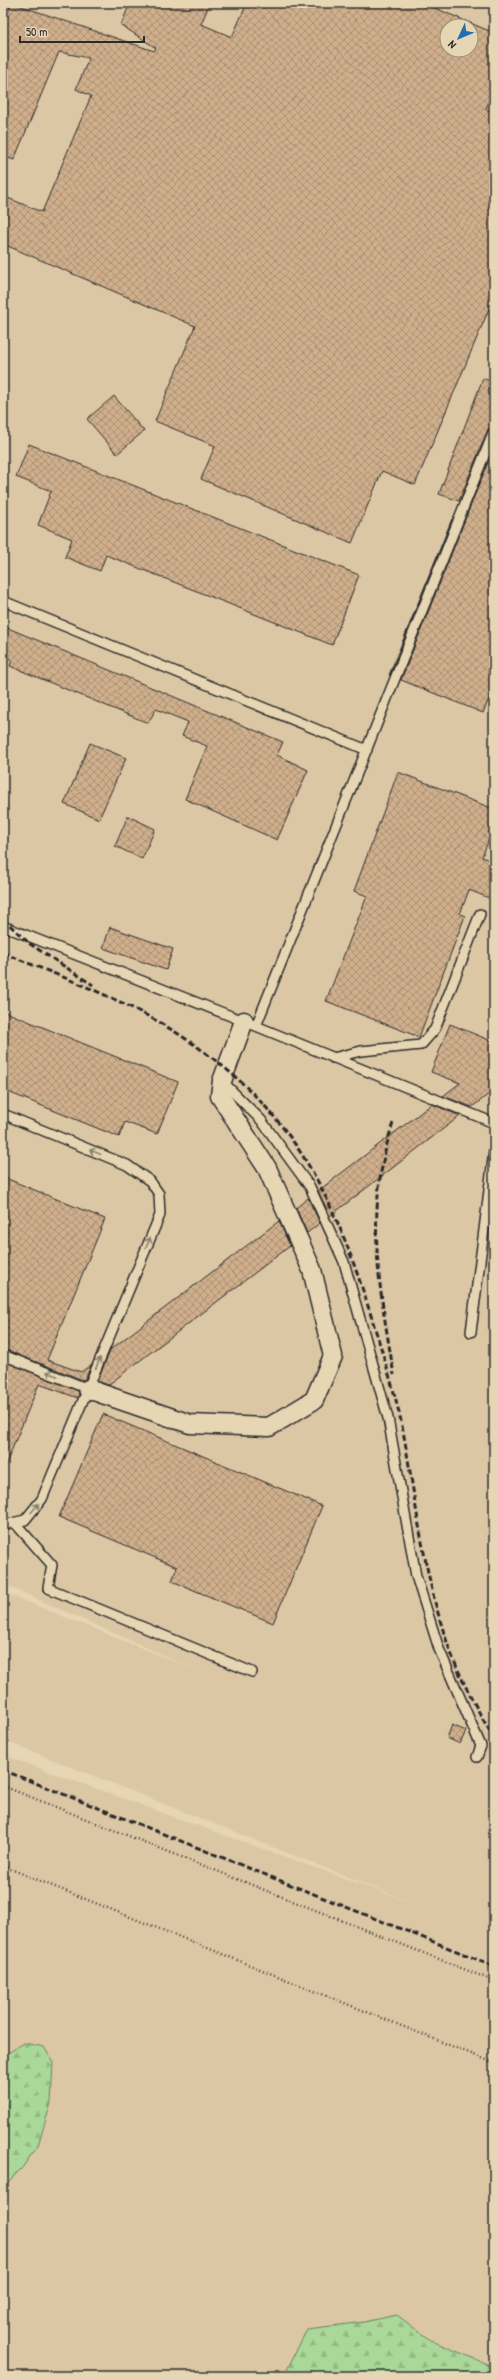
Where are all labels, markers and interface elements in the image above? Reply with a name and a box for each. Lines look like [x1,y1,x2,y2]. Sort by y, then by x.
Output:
scale bar [20,18,144,44]
north arrow [439,18,479,58]
text: 50 m [26,23,47,40]
text: N [445,38,459,52]
one-way arrow [90,1148,102,1155]
one-way arrow [145,1238,152,1250]
one-way arrow [95,1358,103,1370]
one-way arrow [46,1370,58,1378]
one-way arrow [31,1502,40,1513]

